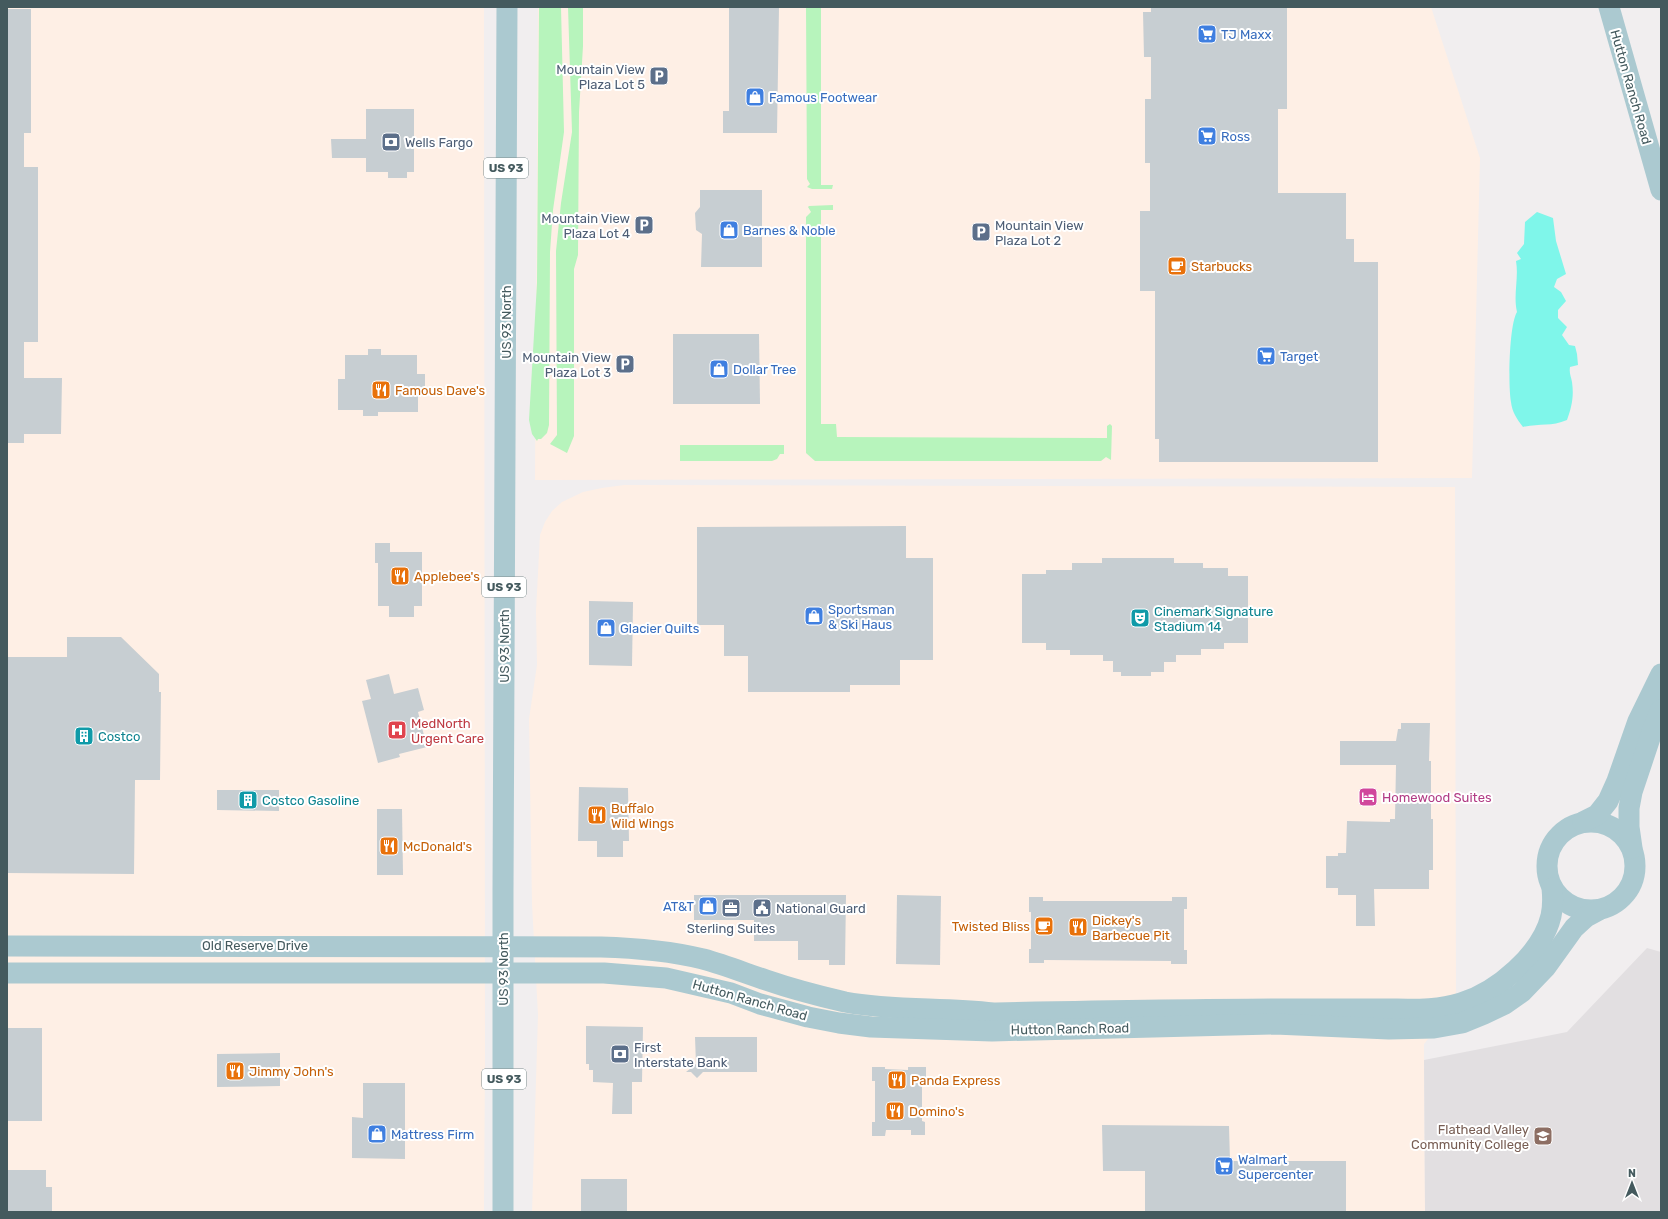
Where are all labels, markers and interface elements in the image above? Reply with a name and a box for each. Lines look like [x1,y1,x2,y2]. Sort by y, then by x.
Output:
supermarket icon: TJ Maxx [1196,23,1218,45]
place label: TJ Maxx [1221,27,1271,42]
street label: Hutton Ranch Road [1607,28,1655,146]
place label: Mountain View Plaza Lot 5 [556,62,645,92]
parking icon: Mountain View Plaza Lot 5 [648,65,670,87]
shop icon: Famous Footwear [744,86,766,108]
place label: Famous Footwear [769,90,877,105]
supermarket icon: Ross [1196,125,1218,147]
place label: Ross [1221,129,1251,144]
bank icon: Wells Fargo [380,131,402,153]
place label: Wells Fargo [405,135,473,151]
road number: US 93 [484,158,528,178]
place label: Mountain View Plaza Lot 4 [541,211,630,241]
parking icon: Mountain View Plaza Lot 4 [633,214,655,236]
place label: Mountain View Plaza Lot 2 [995,218,1084,248]
shop icon: Barnes & Noble [718,219,740,241]
parking icon: Mountain View Plaza Lot 2 [970,221,992,243]
place label: Barnes & Noble [743,223,836,238]
cafe icon: Starbucks [1166,255,1188,277]
place label: Starbucks [1191,259,1253,274]
street label: US 93 North [499,285,514,359]
supermarket icon: Target [1255,345,1277,367]
place label: Target [1280,349,1318,365]
place label: Mountain View Plaza Lot 3 [522,350,611,380]
parking icon: Mountain View Plaza Lot 3 [614,353,636,375]
shop icon: Dollar Tree [708,358,730,380]
place label: Dollar Tree [733,362,796,377]
restaurant icon: Famous Dave's [370,379,392,401]
place label: Famous Dave's [395,383,485,398]
restaurant icon: Applebee's [389,565,411,587]
place label: Applebee's [414,569,480,584]
road number: US 93 [482,577,526,597]
place label: Sportsman & Ski Haus [828,602,895,632]
place label: Cinemark Signature Stadium 14 [1154,604,1273,634]
shop icon: Sportsman & Ski Haus [803,605,825,627]
theatre icon: Cinemark Signature Stadium 14 [1129,607,1151,629]
street label: US 93 North [497,609,512,683]
shop icon: Glacier Quilts [595,617,617,639]
place label: Glacier Quilts [620,621,700,636]
place label: MedNorth Urgent Care [411,716,484,747]
hospital icon: MedNorth Urgent Care [386,719,408,741]
building icon: Costco [73,725,95,747]
place label: Costco [98,729,140,744]
hotel icon: Homewood Suites [1357,786,1379,808]
building icon: Costco Gasoline [237,789,259,811]
place label: Homewood Suites [1382,790,1492,805]
place label: Costco Gasoline [262,793,359,808]
place label: Buffalo Wild Wings [611,801,675,832]
restaurant icon: Buffalo Wild Wings [586,804,608,826]
restaurant icon: McDonald's [378,835,400,857]
place label: McDonald's [403,839,472,854]
shop icon: AT&T [697,895,719,917]
office icon: Sterling Suites [720,897,742,919]
public building icon: National Guard [751,897,773,919]
place label: AT&T [663,899,694,914]
place label: National Guard [776,901,866,916]
place label: Dickey's Barbecue Pit [1092,913,1170,943]
cafe icon: Twisted Bliss [1033,915,1055,937]
restaurant icon: Dickey's Barbecue Pit [1067,916,1089,938]
place label: Twisted Bliss [952,919,1030,934]
place label: Sterling Suites [687,921,776,937]
street label: US 93 North [496,932,511,1006]
street label: Old Reserve Drive [202,938,308,953]
street label: Hutton Ranch Road [691,976,809,1024]
street label: Hutton Ranch Road [1011,1020,1129,1038]
place label: First Interstate Bank [634,1040,728,1070]
bank icon: First Interstate Bank [609,1043,631,1065]
restaurant icon: Jimmy John's [224,1060,246,1082]
place label: Jimmy John's [249,1064,334,1079]
road number: US 93 [482,1069,526,1089]
restaurant icon: Panda Express [886,1069,908,1091]
place label: Panda Express [911,1073,1001,1088]
restaurant icon: Domino's [884,1100,906,1122]
place label: Domino's [909,1104,965,1119]
place label: Flathead Valley Community College [1411,1122,1529,1153]
shop icon: Mattress Firm [366,1123,388,1145]
school or university icon: Flathead Valley Community College [1532,1125,1554,1147]
place label: Mattress Firm [391,1127,474,1142]
place label: Walmart Supercenter [1238,1152,1313,1182]
supermarket icon: Walmart Supercenter [1213,1155,1235,1177]
north arrow [1612,1163,1652,1203]
text: N [1628,1167,1636,1180]

